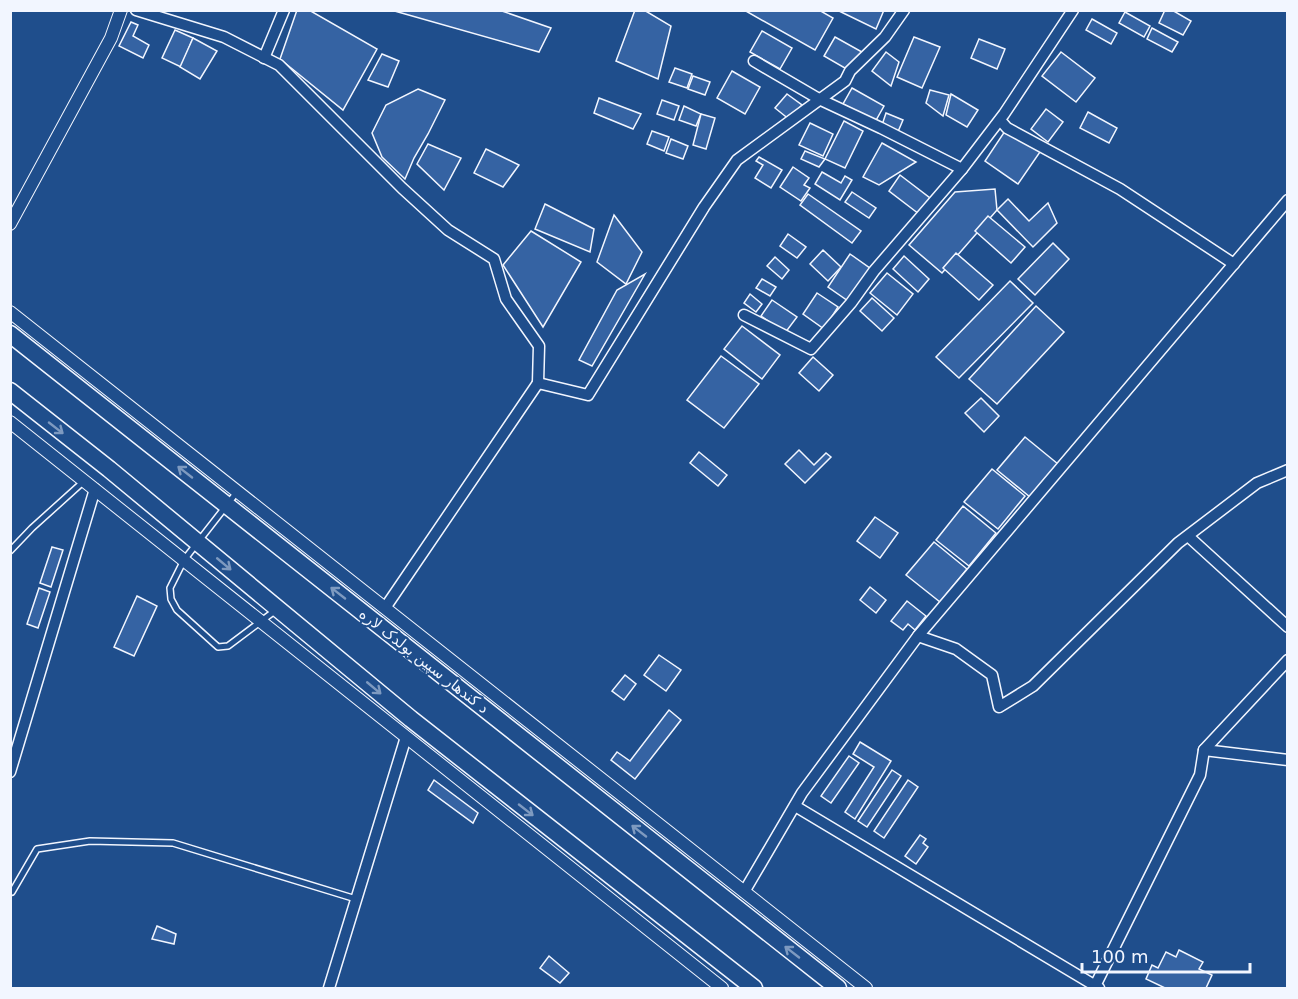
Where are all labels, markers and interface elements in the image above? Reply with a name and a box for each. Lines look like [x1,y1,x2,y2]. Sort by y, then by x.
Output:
one-way arrow [48,421,64,434]
one-way arrow [177,466,193,479]
one-way arrow [216,557,231,571]
one-way arrow [330,587,346,600]
street label: د کندهار سپین بولدک لاره [355,605,492,718]
one-way arrow [366,682,382,695]
one-way arrow [518,803,534,816]
one-way arrow [631,825,647,838]
scale bar [1082,936,1250,974]
one-way arrow [784,946,800,959]
text: 100 m [1091,946,1149,967]

